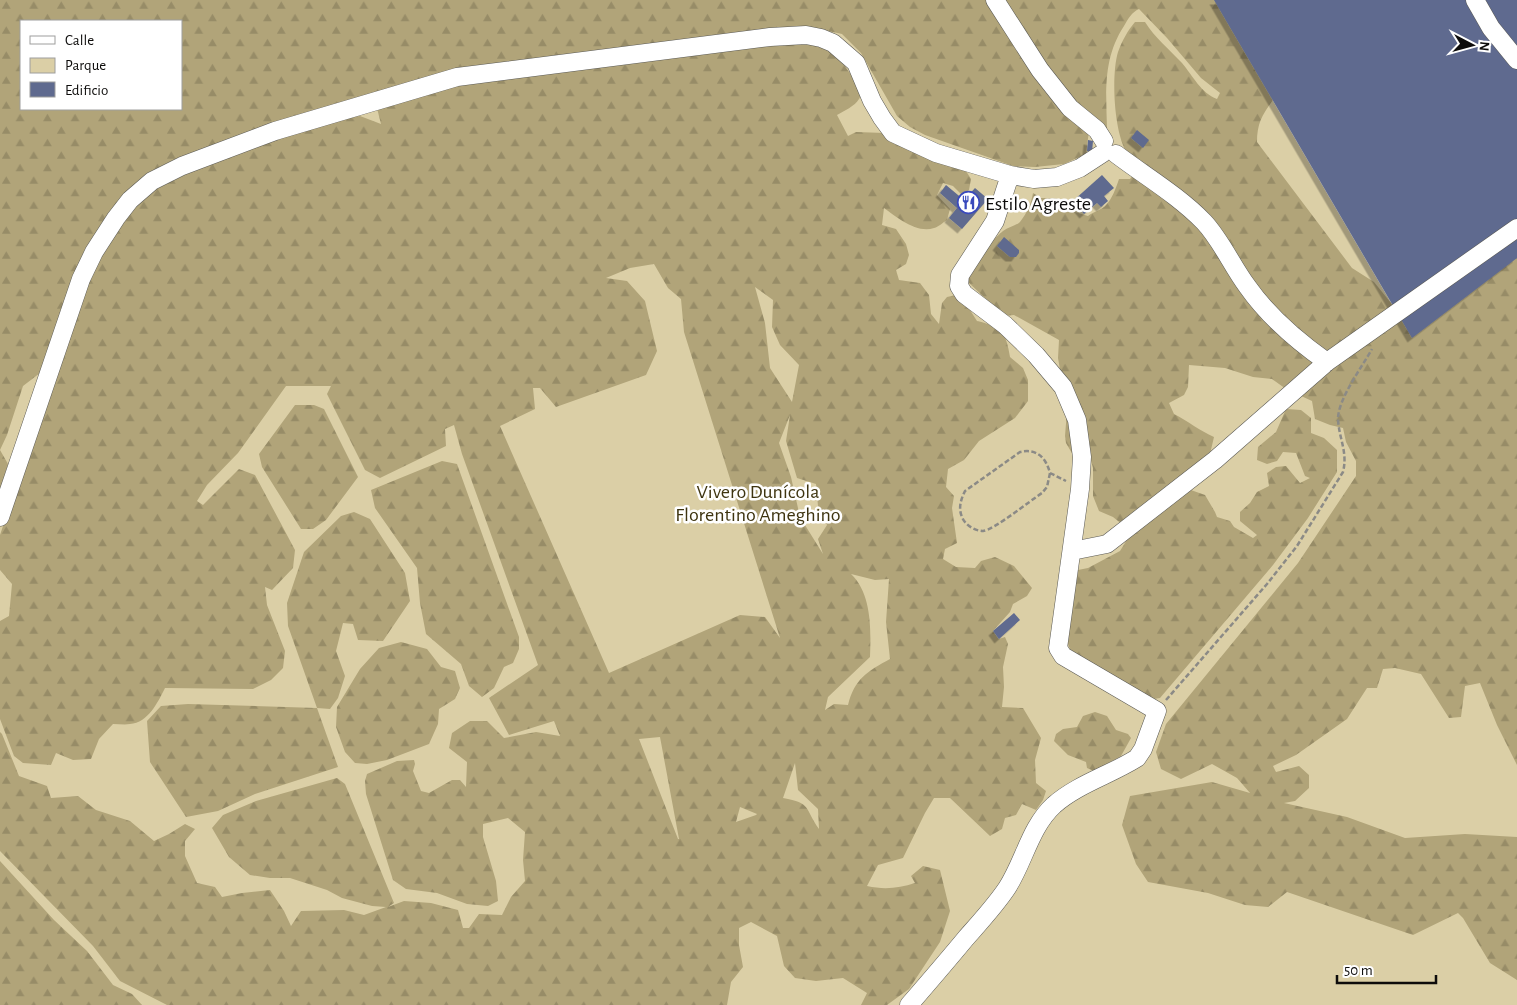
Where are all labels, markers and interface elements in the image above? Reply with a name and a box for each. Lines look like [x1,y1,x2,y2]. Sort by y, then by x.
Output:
legend [20,20,182,110]
north arrow [1447,20,1497,70]
text: Calle [65,33,94,48]
text: N [1476,41,1491,52]
text: Parque [65,58,106,73]
text: Edificio [65,83,108,98]
restaurant icon: Estilo Agreste [957,191,981,215]
place label: Estilo Agreste [985,194,1091,214]
park label: Vivero Dunícola Florentino Ameghino [675,482,841,525]
scale bar [1337,952,1436,984]
text: 50 m [1344,963,1373,978]

